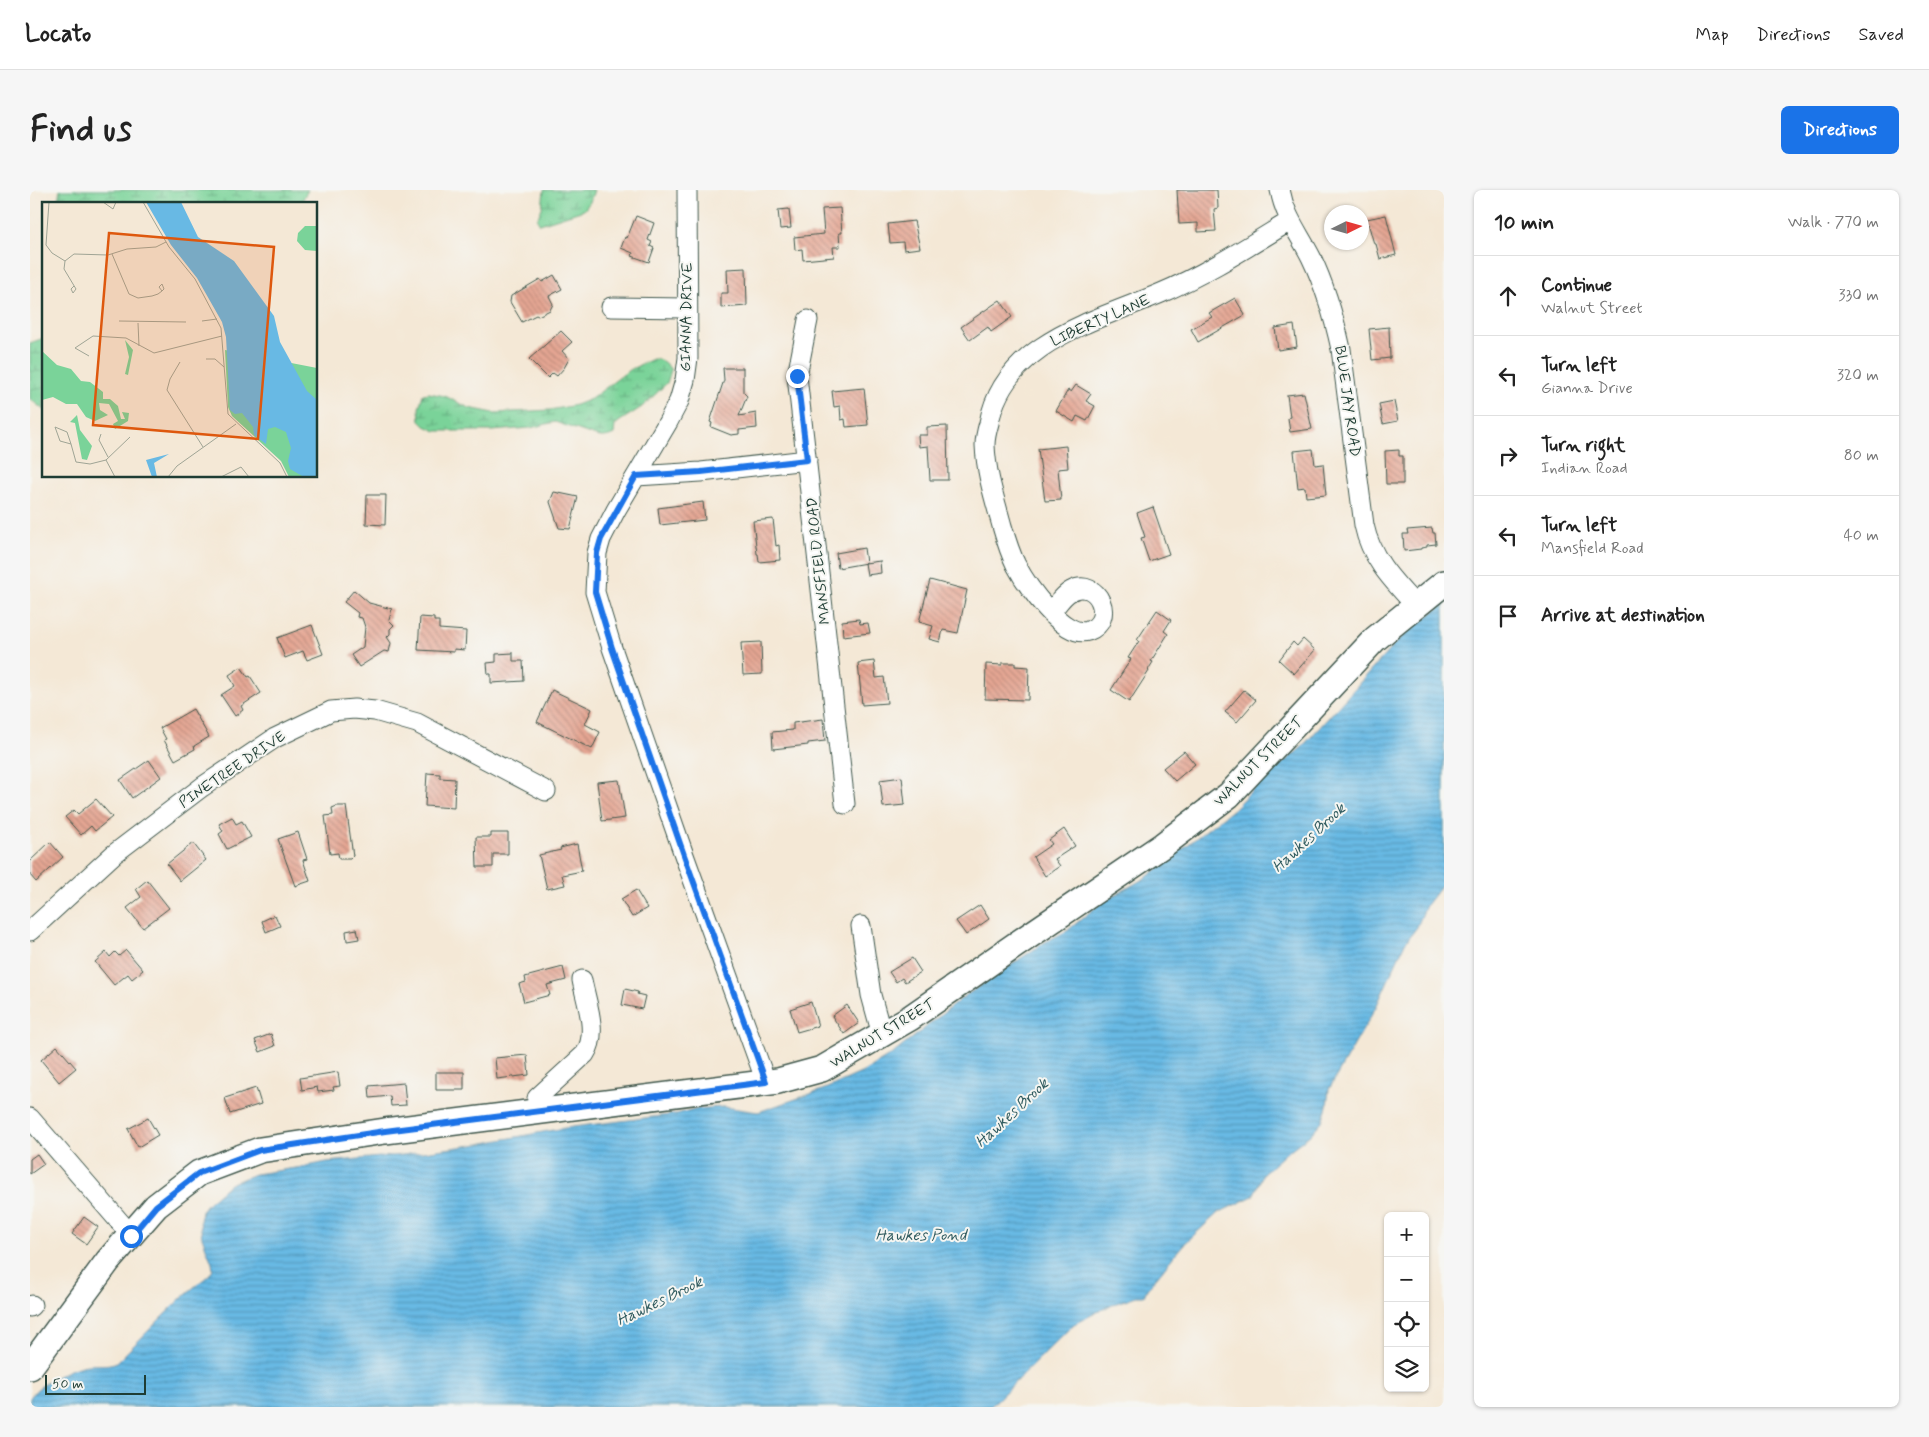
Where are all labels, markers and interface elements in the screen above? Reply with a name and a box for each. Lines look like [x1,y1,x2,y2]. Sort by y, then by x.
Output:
text: Locato [25,19,91,50]
text: Map [1696,23,1729,47]
text: Directions [1757,23,1831,47]
text: Saved [1859,23,1904,47]
button: Directions [1781,106,1899,154]
text: Find us [30,107,132,153]
inset map [42,202,318,478]
north arrow [1324,205,1369,250]
text: 10 min [1494,209,1554,237]
text: Walk · 770 m [1788,212,1879,233]
street label: GIANNA DRIVE [676,262,698,372]
text: Continue [1541,273,1612,298]
icon: ahead [1494,282,1522,310]
text: 330 m [1838,285,1879,306]
street label: LIBERTY LANE [1047,290,1154,352]
text: Walnut Street [1541,298,1642,319]
street label: BLUE JAY ROAD [1329,344,1365,458]
text: Turn left [1541,353,1617,378]
icon: left [1494,362,1522,390]
route end [786,365,809,388]
text: 320 m [1837,365,1879,386]
text: Gianna Drive [1541,378,1633,399]
text: Turn right [1541,433,1625,458]
icon: right [1494,442,1522,470]
text: 80 m [1844,445,1879,466]
text: Indian Road [1541,458,1628,479]
street label: MANSFIELD ROAD [802,496,836,626]
text: Turn left [1541,513,1617,538]
icon: left [1494,522,1522,550]
text: 40 m [1843,525,1879,546]
text: Mansfield Road [1541,538,1644,559]
icon: arrive [1494,602,1522,630]
text: Arrive at destination [1541,603,1705,628]
street label: WALNUT STREET [1210,712,1308,811]
street label: PINETREE DRIVE [175,726,290,813]
water label: Hawkes Brook [1268,798,1351,878]
street label: WALNUT STREET [826,994,939,1073]
water label: Hawkes Brook [971,1073,1054,1153]
map controls [1384,1212,1429,1392]
button: + [1384,1212,1429,1257]
route start [120,1225,143,1248]
water label: Hawkes Pond [876,1225,968,1246]
button: − [1384,1257,1429,1302]
water label: Hawkes Brook [613,1271,707,1331]
button: locate [1384,1302,1429,1347]
button: layers [1384,1347,1429,1392]
scale bar [45,1372,146,1395]
text: 50 m [52,1375,83,1393]

